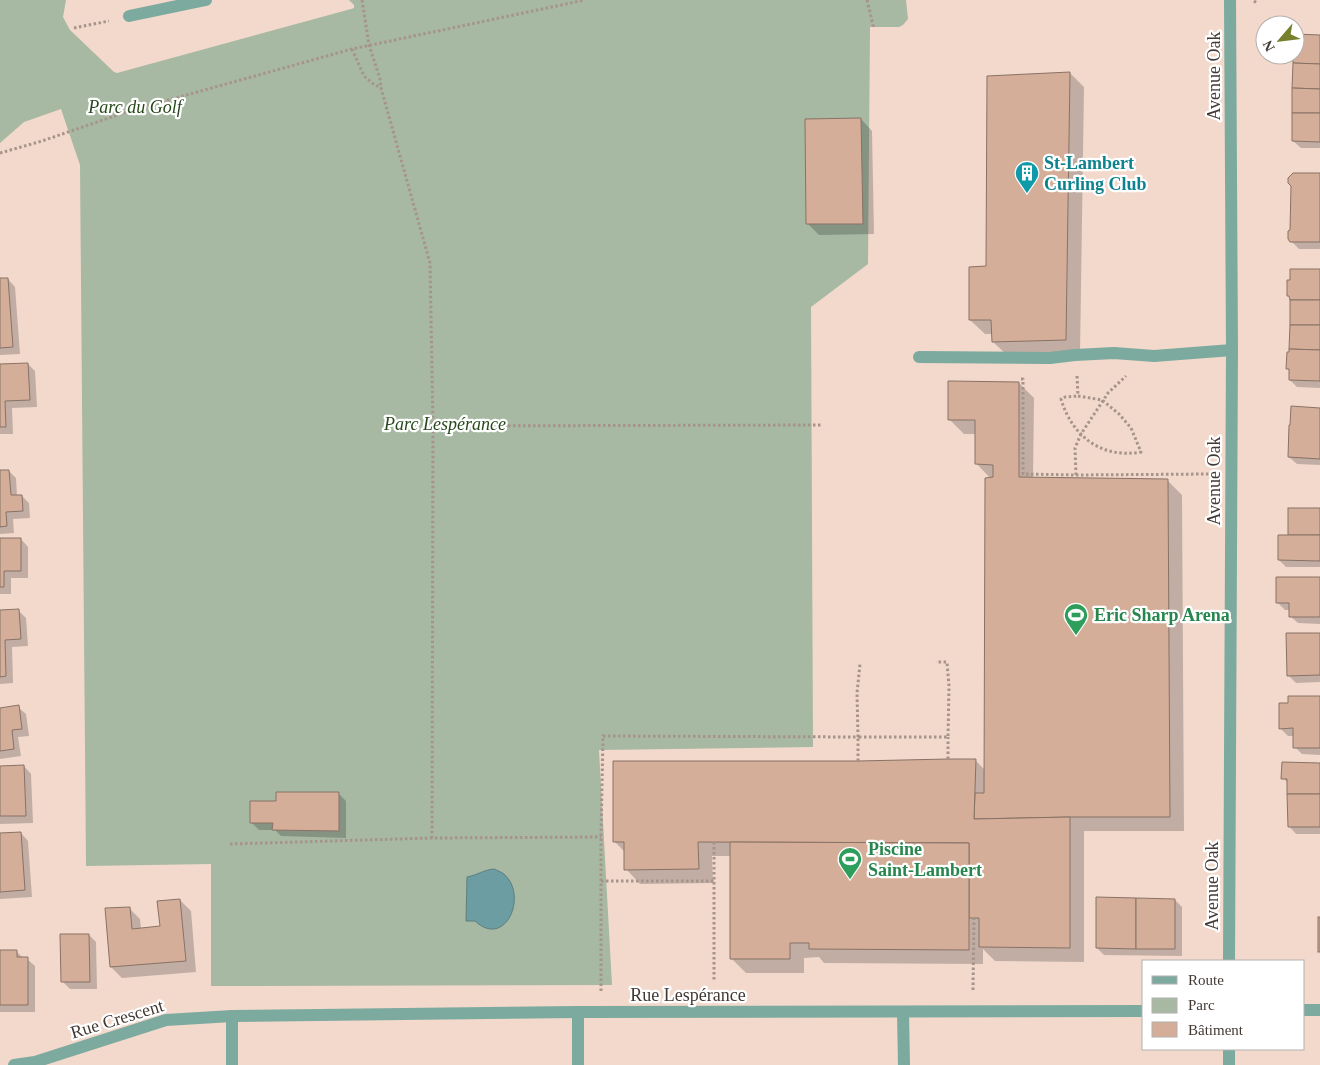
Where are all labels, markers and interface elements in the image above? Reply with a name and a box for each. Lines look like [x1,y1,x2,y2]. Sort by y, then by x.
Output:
north arrow [1255,15,1305,65]
street label: Avenue Oak [1204,31,1224,121]
text: N [1260,38,1278,54]
park label: Parc du Golf [87,97,185,117]
place label: St-Lambert Curling Club [1044,153,1147,194]
building icon: St-Lambert Curling Club [1014,160,1040,194]
park label: Parc Lespérance [383,414,506,434]
street label: Avenue Oak [1204,436,1224,526]
sports icon: Eric Sharp Arena [1063,602,1089,636]
place label: Eric Sharp Arena [1094,605,1230,625]
place label: Piscine Saint-Lambert [868,839,982,880]
street label: Avenue Oak [1202,841,1222,931]
sports icon: Piscine Saint-Lambert [837,846,863,880]
legend [1142,960,1305,1050]
text: Route [1188,972,1224,988]
street label: Rue Lespérance [630,985,746,1005]
street label: Rue Crescent [68,995,166,1043]
text: Parc [1188,997,1215,1013]
text: Bâtiment [1188,1022,1244,1038]

